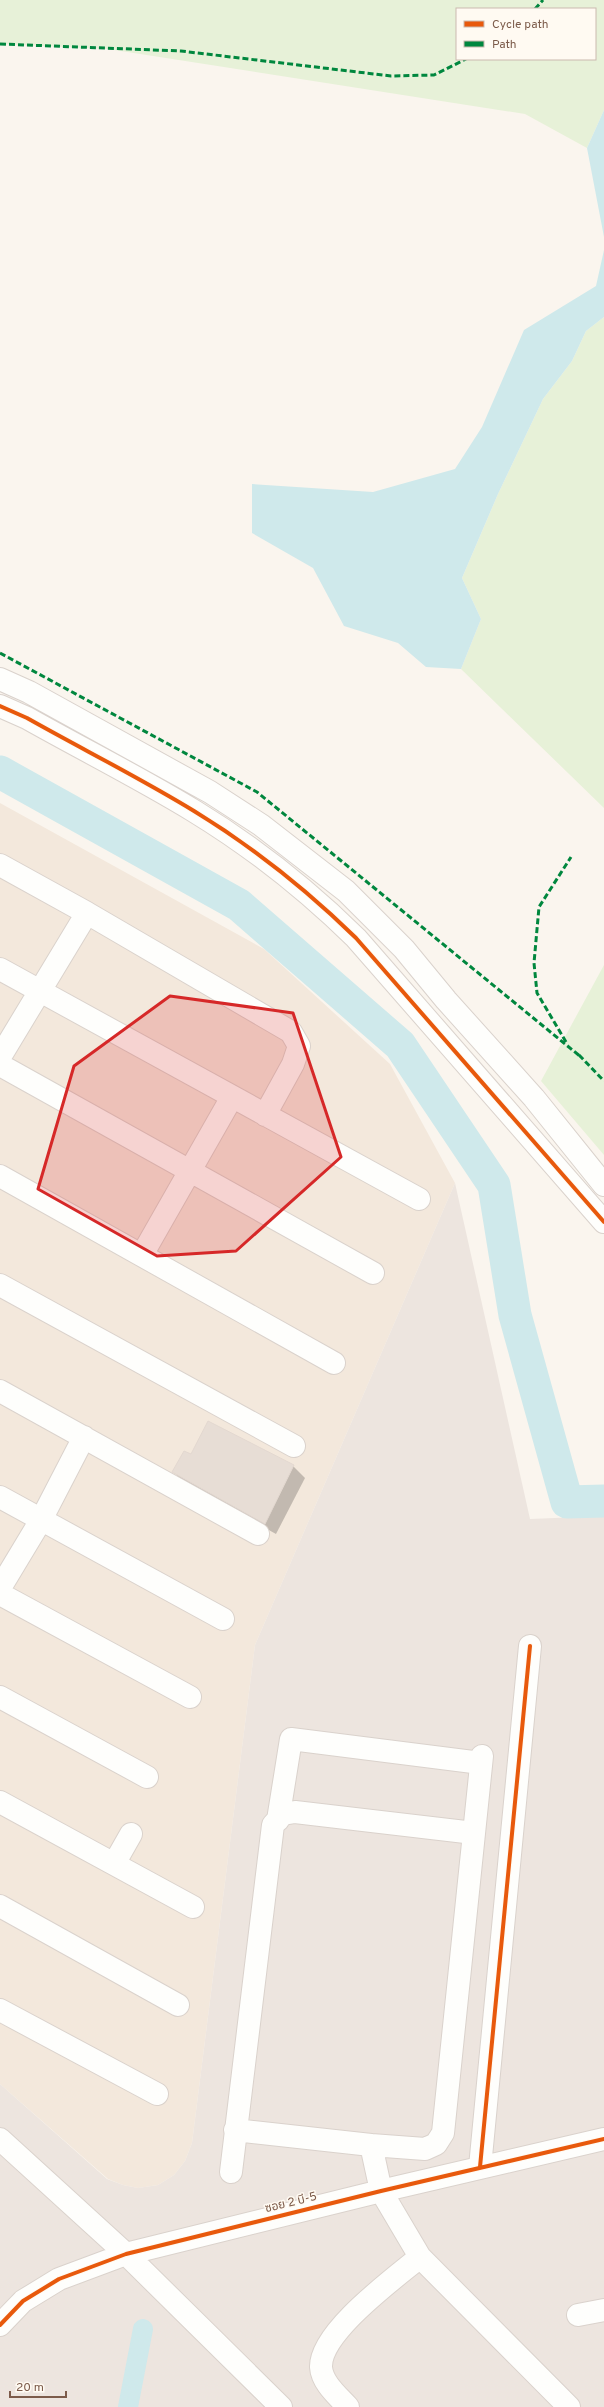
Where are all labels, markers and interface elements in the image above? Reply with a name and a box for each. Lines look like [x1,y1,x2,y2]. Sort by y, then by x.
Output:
legend [456,8,596,60]
text: Cycle path [492,17,549,33]
text: Path [492,37,517,53]
street label: ซอย 2 บี-5 [263,2189,319,2217]
scale bar [10,2373,66,2399]
text: 20 m [16,2380,44,2396]

